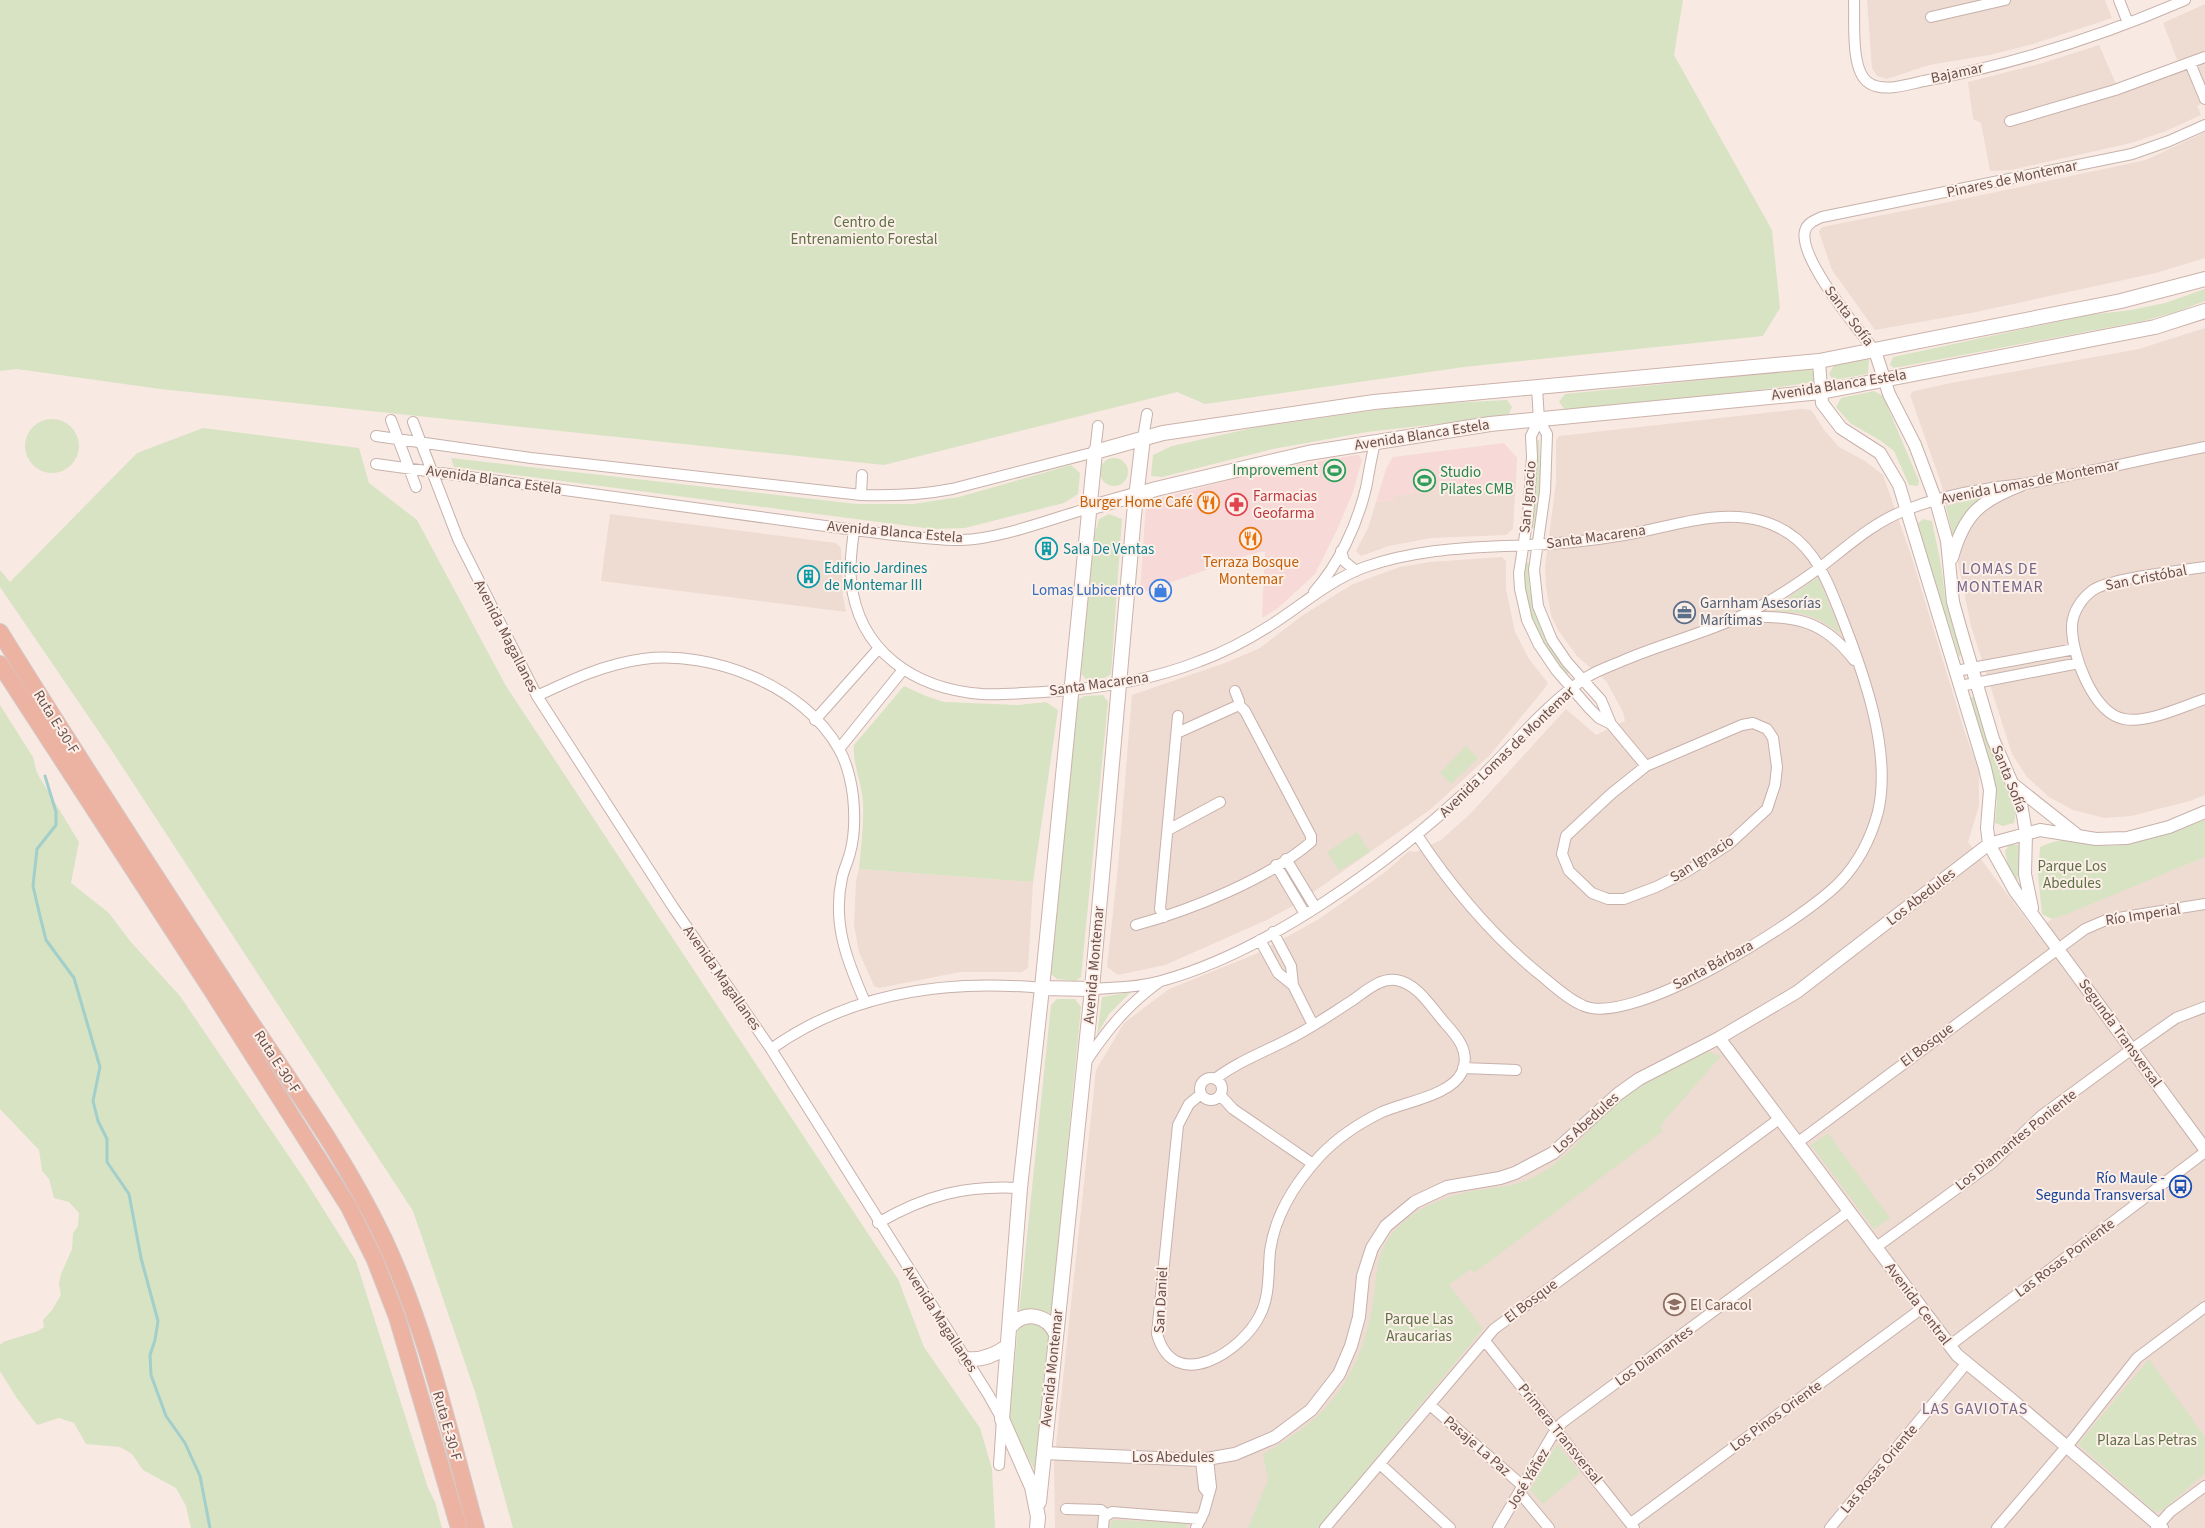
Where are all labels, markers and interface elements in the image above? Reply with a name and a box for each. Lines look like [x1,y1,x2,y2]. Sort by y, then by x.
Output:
street label: Bajamar [1929,57,1986,89]
street label: Pinares de Montemar [1945,155,2080,203]
park label: Centro de Entrenamiento Forestal [790,212,938,250]
street label: Santa Sofía [1819,281,1879,351]
street label: Avenida Blanca Estela [1770,364,1908,406]
street label: Avenida Blanca Estela [1353,414,1491,456]
street label: Avenida Lomas de Montemar [1939,454,2122,510]
sports icon: Improvement [1322,458,1346,482]
street label: Avenida Blanca Estela [425,460,563,500]
place label: Improvement [1233,460,1318,481]
street label: San Ignacio [1514,460,1542,534]
place label: Studio Pilates CMB [1440,462,1513,500]
sports icon: Studio Pilates CMB [1412,469,1436,493]
place label: Farmacias Geofarma [1253,486,1317,524]
restaurant icon: Burger Home Café [1197,490,1221,514]
place label: Burger Home Café [1079,492,1193,513]
pharmacy icon: Farmacias Geofarma [1225,493,1249,517]
street label: Avenida Blanca Estela [826,516,964,548]
street label: Santa Macarena [1545,520,1647,554]
restaurant icon: Terraza Bosque Montemar [1239,527,1263,551]
building icon: Sala De Ventas [1035,537,1059,561]
place label: Sala De Ventas [1063,539,1154,560]
place label: Terraza Bosque Montemar [1203,552,1299,590]
place label: Edificio Jardines de Montemar III [824,558,927,596]
district label: LOMAS DE MONTEMAR [1956,558,2044,598]
street label: San Cristóbal [2103,560,2189,596]
building icon: Edificio Jardines de Montemar III [796,565,820,589]
street label: Avenida Magallanes [469,576,543,696]
shop icon: Lomas Lubicentro [1148,578,1172,602]
place label: Lomas Lubicentro [1032,580,1144,601]
place label: Garnham Asesorías Marítimas [1700,593,1821,631]
office icon: Garnham Asesorías Marítimas [1672,600,1696,624]
street label: Santa Macarena [1048,667,1150,701]
street label: Avenida Lomas de Montemar [1435,681,1580,823]
street label: Ruta E-30-F [28,686,84,758]
street label: Santa Sofía [1986,742,2032,816]
street label: San Ignacio [1666,830,1738,888]
park label: Parque Los Abedules [2038,856,2106,894]
street label: Los Abedules [1882,863,1960,931]
street label: Río Imperial [2104,899,2182,931]
street label: Avenida Montemar [1078,905,1110,1025]
street label: Avenida Magallanes [678,921,766,1035]
street label: Santa Bárbara [1669,935,1757,995]
street label: Segunda Transversal [2073,974,2167,1092]
street label: El Bosque [1896,1018,1958,1072]
street label: Ruta E-30-F [249,1026,306,1098]
street label: Los Diamantes Poniente [1951,1084,2081,1196]
street label: Los Abedules [1548,1088,1624,1158]
place label: Río Maule - Segunda Transversal [2035,1168,2165,1206]
bus stop icon: Río Maule - Segunda Transversal [2169,1175,2193,1199]
street label: Las Rosas Poniente [2011,1214,2119,1302]
street label: Avenida Central [1880,1258,1956,1350]
street label: Avenida Magallanes [898,1261,982,1377]
street label: San Daniel [1149,1266,1173,1334]
street label: El Bosque [1500,1274,1562,1328]
school or university icon: El Caracol [1662,1293,1686,1317]
place label: El Caracol [1690,1295,1752,1316]
street label: Avenida Montemar [1035,1307,1069,1428]
park label: Parque Las Araucarias [1385,1309,1453,1347]
street label: Los Diamantes [1611,1321,1697,1391]
street label: Los Pinos Oriente [1726,1375,1826,1457]
street label: Primera Transversal [1513,1379,1607,1489]
street label: Ruta E-30-F [427,1389,467,1464]
district label: LAS GAVIOTAS [1922,1398,2028,1420]
street label: Pasaje La Paz [1439,1411,1515,1481]
street label: Las Rosas Oriente [1835,1420,1923,1518]
park label: Plaza Las Petras [2097,1430,2197,1451]
street label: José Yáñez [1502,1445,1554,1513]
street label: Los Abedules [1132,1447,1214,1468]

